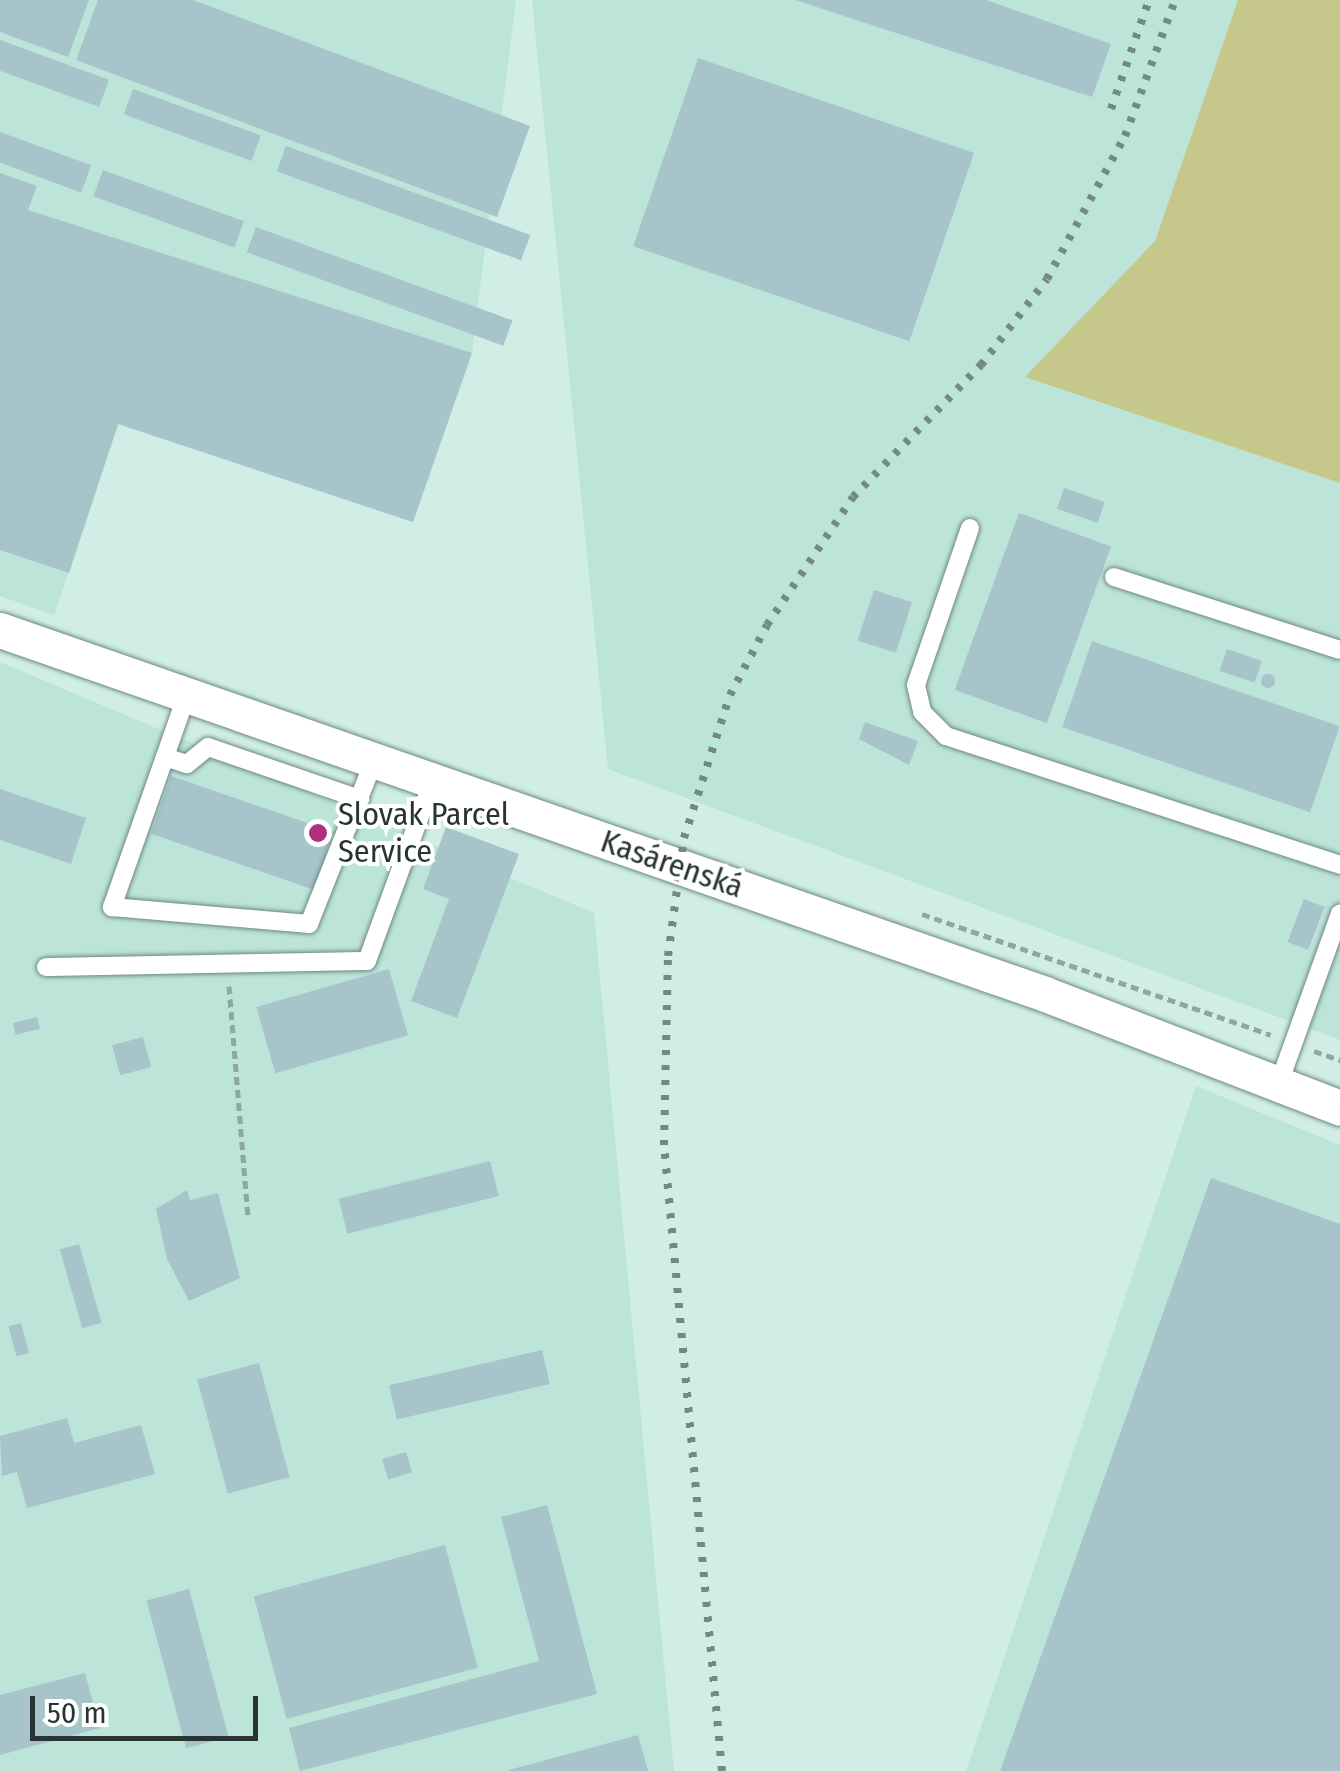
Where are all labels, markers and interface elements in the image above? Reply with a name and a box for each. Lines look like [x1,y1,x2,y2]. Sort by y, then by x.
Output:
place label: Slovak Parcel Service [338,796,509,871]
marker: Slovak Parcel Service [307,822,329,844]
street label: Kasárenská [596,822,748,906]
scale bar [35,1676,262,1738]
text: 50 m [47,1695,107,1731]

